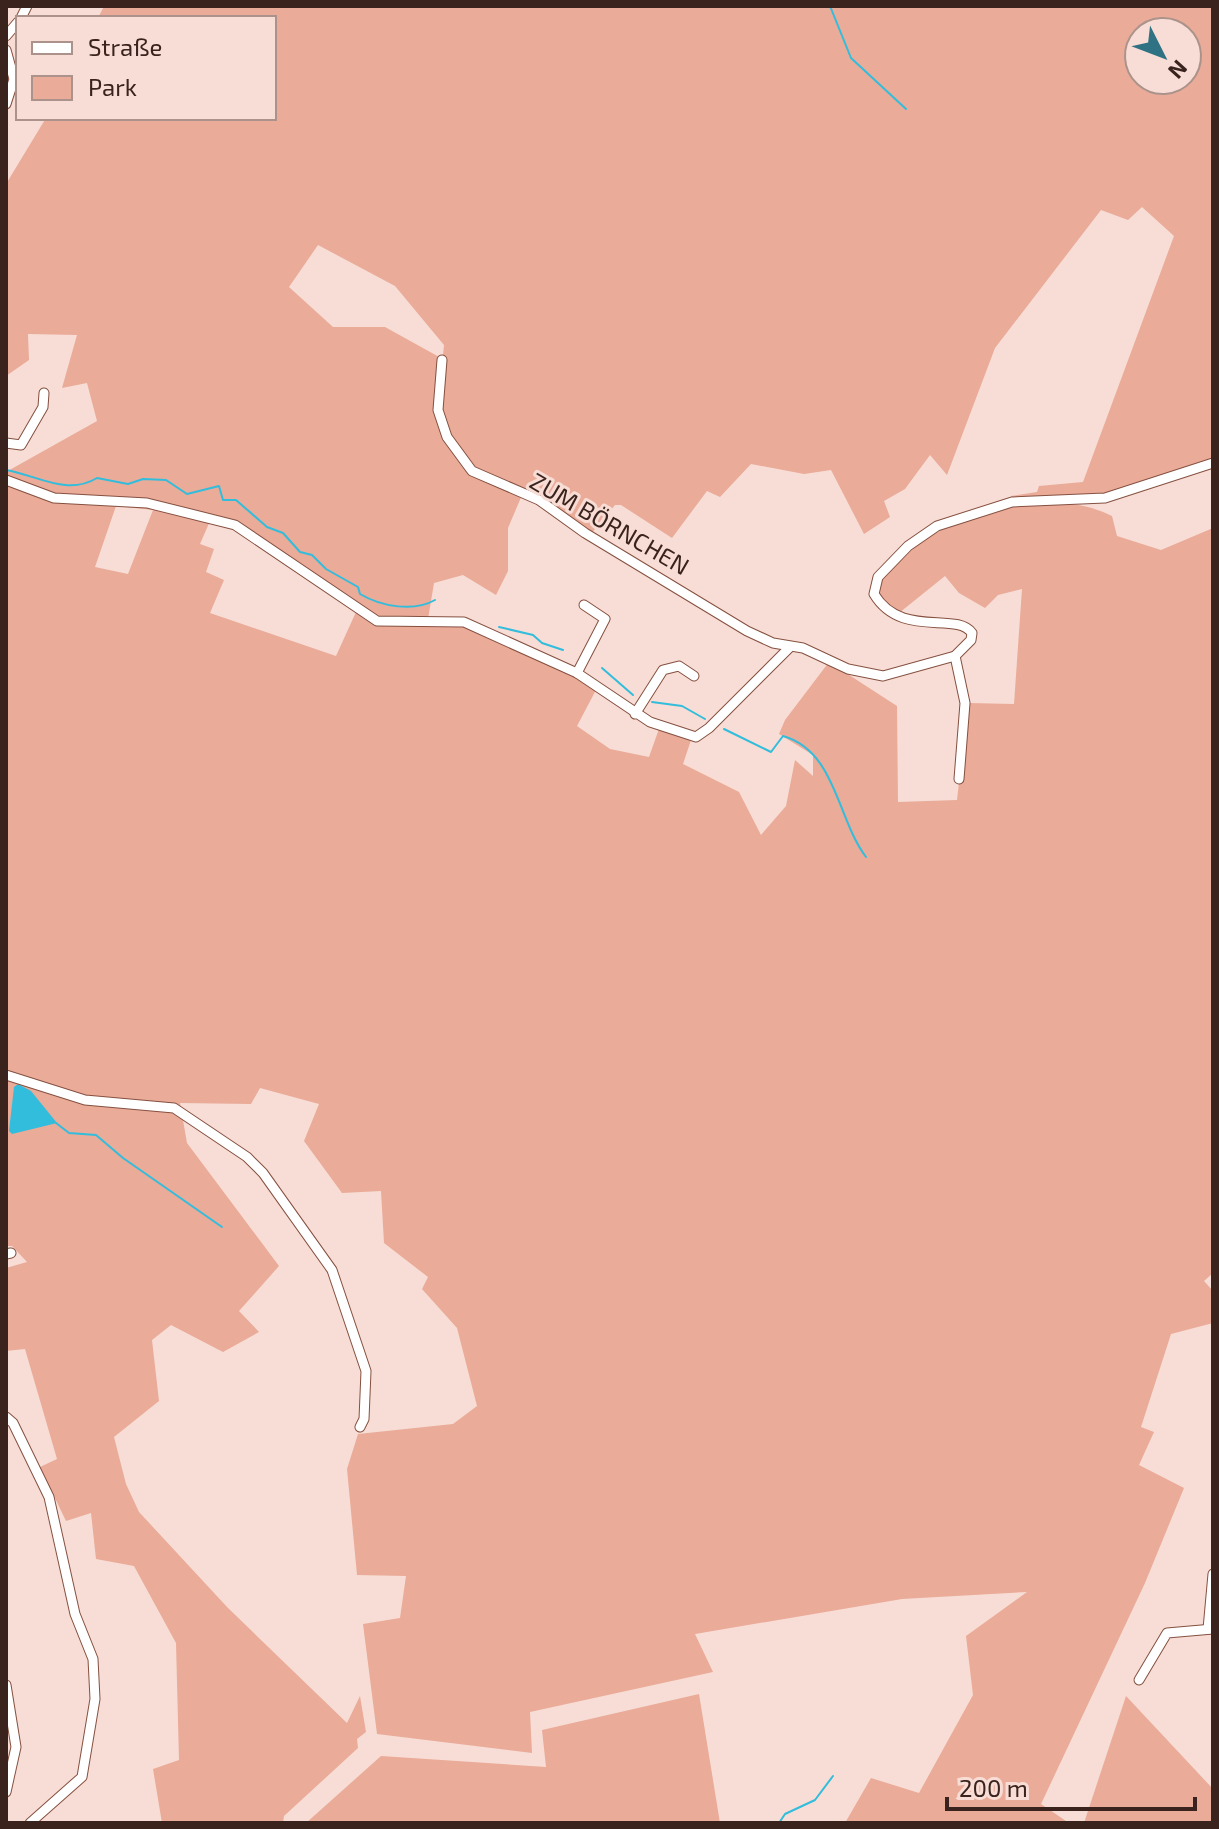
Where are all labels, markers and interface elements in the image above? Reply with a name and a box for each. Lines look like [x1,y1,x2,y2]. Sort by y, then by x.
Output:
legend [16,16,276,120]
north arrow [1123,16,1203,96]
text: Straße [88,32,162,61]
text: N [1164,55,1194,85]
text: Park [88,72,137,101]
street label: ZUM BÖRNCHEN [525,466,695,580]
scale bar [947,1761,1195,1811]
text: 200 m [959,1773,1028,1802]

